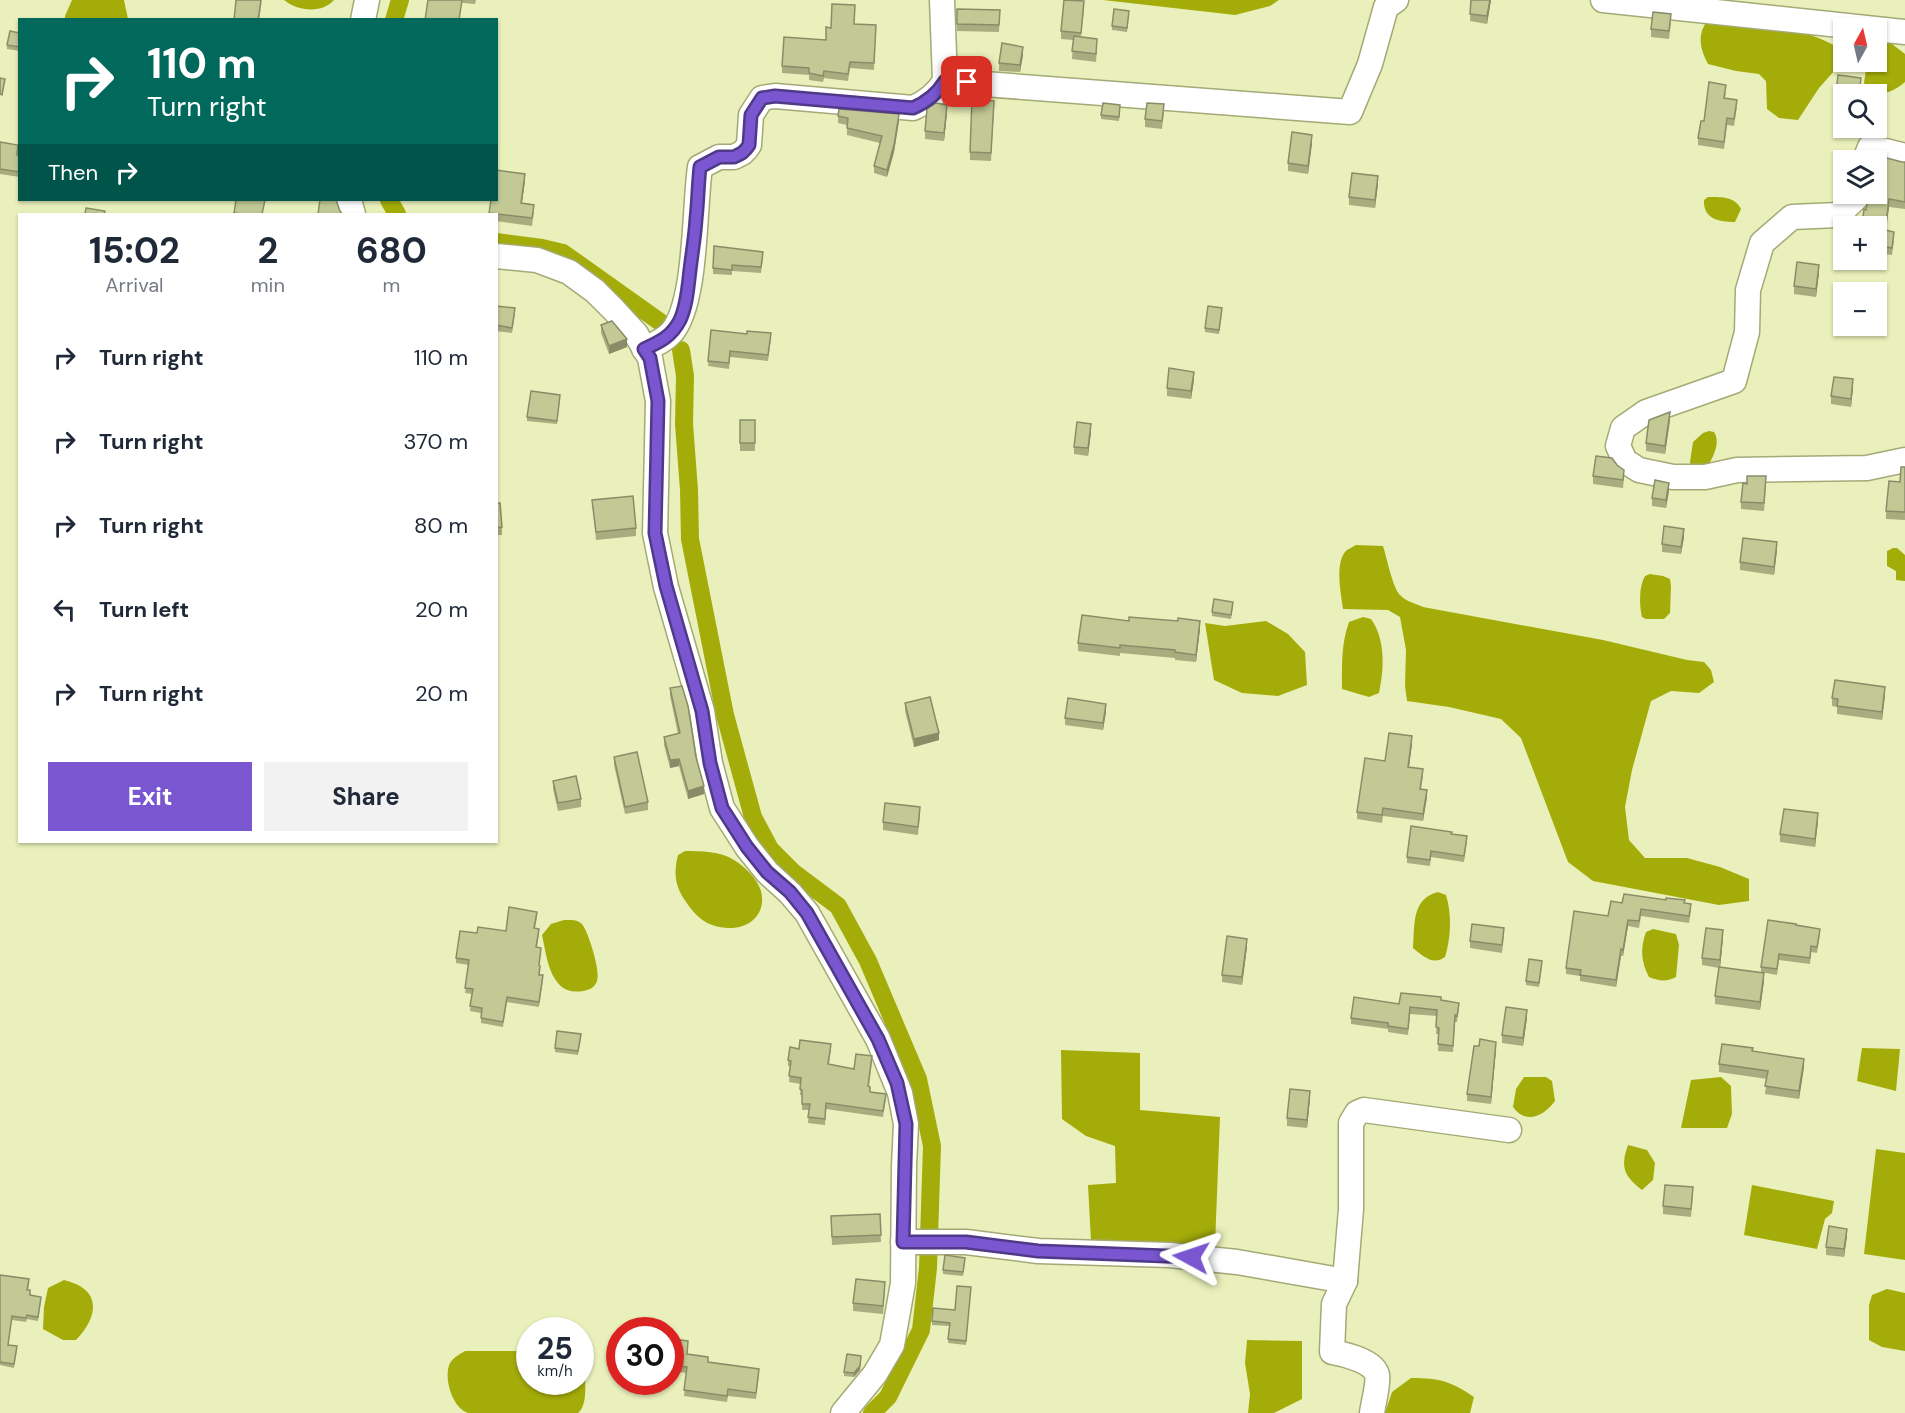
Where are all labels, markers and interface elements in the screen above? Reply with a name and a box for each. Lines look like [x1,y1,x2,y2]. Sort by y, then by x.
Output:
north arrow [1833,18,1887,72]
map controls [1833,18,1887,336]
text: 110 m [147,36,257,91]
icon: right [48,42,126,120]
pin [941,56,992,107]
icon: arrive [950,65,983,98]
button: search [1833,84,1887,138]
text: Turn right [147,89,267,124]
button: layers [1833,150,1887,204]
icon: right [110,156,143,189]
text: Then [48,158,98,187]
button: + [1833,216,1887,270]
text: 15:02 [89,227,180,274]
text: 2 [257,227,278,274]
text: 680 [356,227,427,274]
text: Arrival [105,272,164,298]
text: min [251,272,285,298]
text: m [383,272,400,298]
button: − [1833,282,1887,336]
icon: right [48,341,81,374]
text: Turn right [99,343,204,372]
text: 110 m [414,343,468,372]
icon: right [48,425,81,458]
text: Turn right [99,427,204,456]
text: 370 m [403,427,468,456]
icon: right [48,509,81,542]
text: Turn right [99,511,204,540]
text: 80 m [414,511,468,540]
icon: left [48,593,81,626]
text: Turn left [99,595,189,624]
text: 20 m [415,595,468,624]
icon: right [48,677,81,710]
text: Turn right [99,679,204,708]
text: 20 m [415,679,468,708]
button: Exit [48,762,252,831]
button: Share [264,762,468,831]
position arrow [1159,1225,1223,1289]
speed limit sign: 30 [606,1317,684,1395]
text: 25 [537,1329,573,1368]
text: km/h [537,1361,573,1381]

